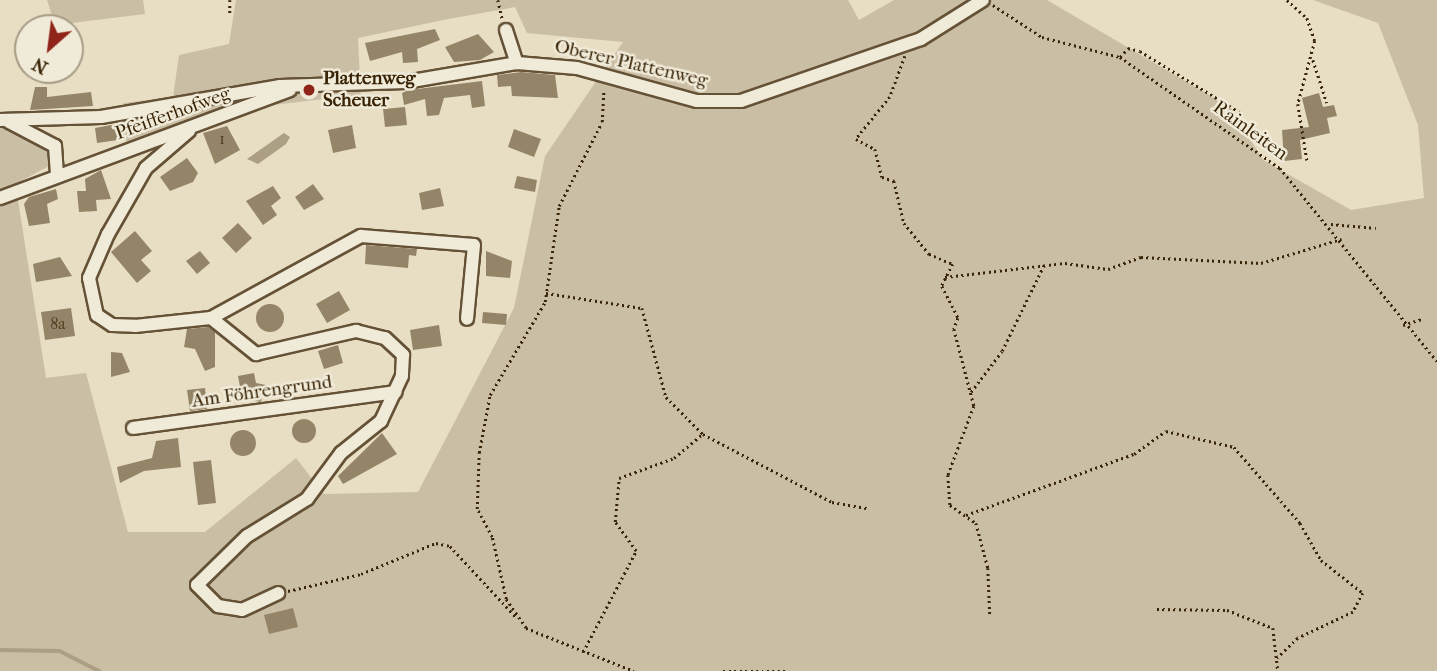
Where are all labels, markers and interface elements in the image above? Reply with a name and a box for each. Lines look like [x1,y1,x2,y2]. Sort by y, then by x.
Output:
north arrow [14,14,84,84]
street label: Oberer Plattenweg [552,35,710,93]
text: N [29,53,52,79]
place label: Plattenweg Scheuer [323,68,415,112]
marker: Plattenweg Scheuer [301,82,317,98]
street label: Pfeifferhofweg [112,83,234,145]
street label: Rainleiten [1208,96,1292,166]
house number: 1 [219,129,225,149]
house number: 8a [50,314,66,334]
street label: Am Föhrengrund [190,371,334,413]

